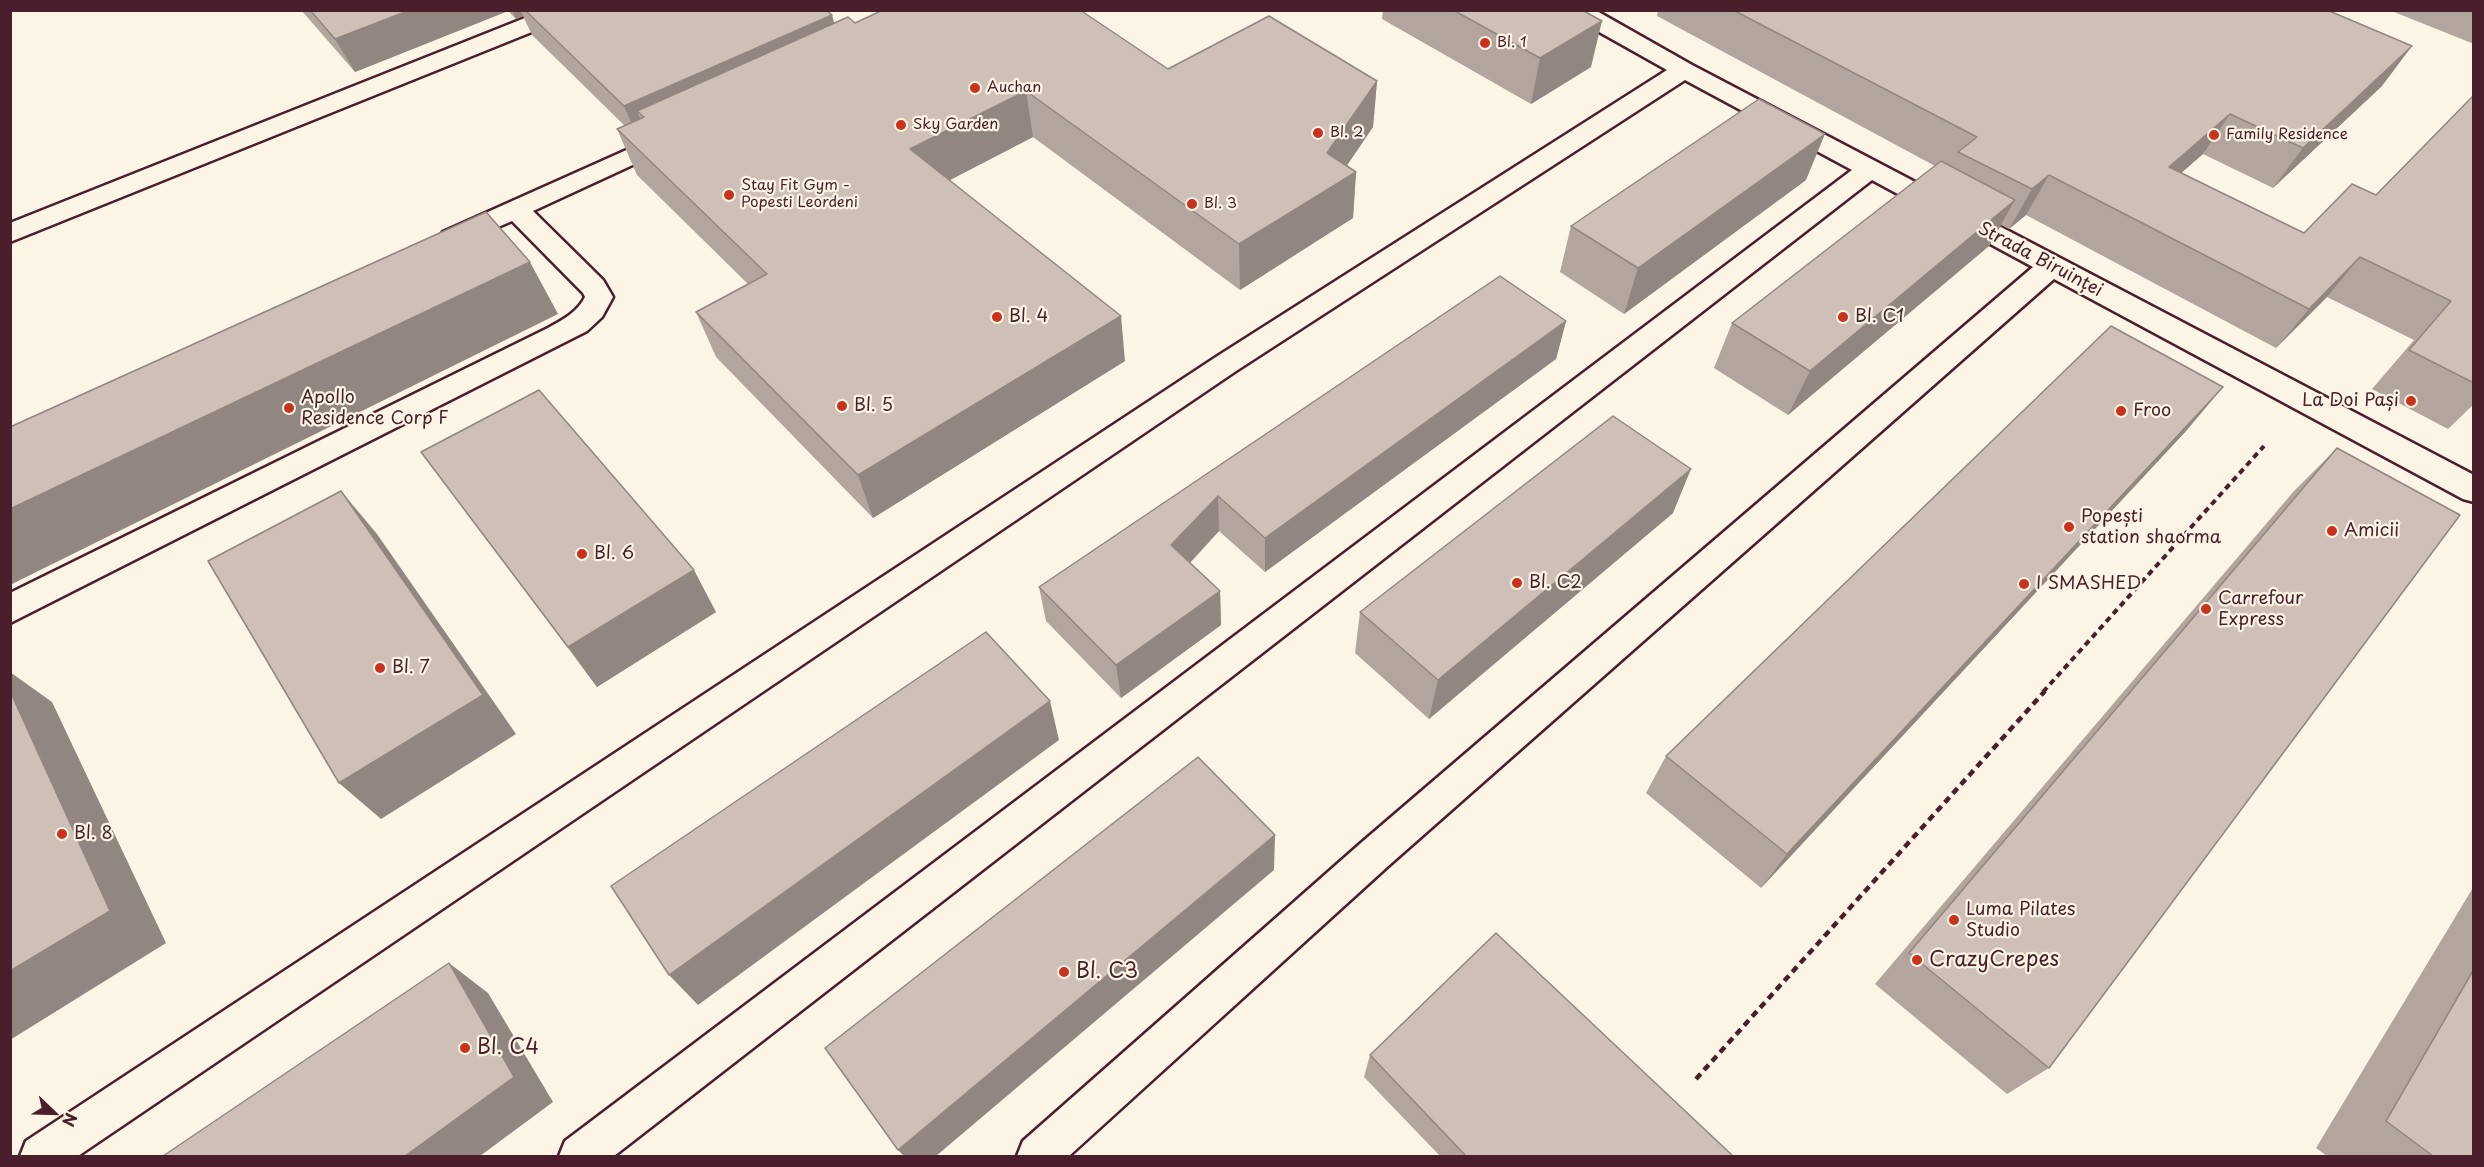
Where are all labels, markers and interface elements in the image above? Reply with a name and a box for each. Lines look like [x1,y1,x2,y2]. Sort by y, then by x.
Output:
place label: Bl. 1 [1497,34,1527,52]
marker: Bl. 1 [1478,36,1492,50]
place label: Auchan [987,79,1041,97]
marker: Auchan [968,81,982,95]
place label: Sky Garden [913,116,998,134]
marker: Sky Garden [894,118,908,132]
place label: Bl. 2 [1330,124,1364,142]
marker: Bl. 2 [1311,126,1325,140]
place label: Family Residence [2226,126,2348,144]
marker: Family Residence [2207,128,2221,142]
place label: Stay Fit Gym - Popesti Leordeni [741,177,858,212]
marker: Stay Fit Gym - Popesti Leordeni [722,188,736,202]
place label: Bl. 3 [1204,195,1237,213]
marker: Bl. 3 [1185,197,1199,211]
street label: Strada Biruinței [1974,218,2106,302]
place label: Bl. 4 [1009,306,1048,328]
place label: Bl. C1 [1855,306,1904,328]
marker: Bl. 4 [990,310,1004,324]
marker: Bl. C1 [1836,310,1850,324]
place label: Apollo Residence Corp F [301,387,449,430]
place label: La Doi Pași [2302,390,2399,412]
marker: La Doi Pași [2404,394,2418,408]
place label: Bl. 5 [854,395,893,417]
marker: Bl. 5 [835,399,849,413]
place label: Froo [2133,400,2171,422]
marker: Apollo Residence Corp F [282,401,296,415]
marker: Froo [2114,404,2128,418]
place label: Popești station shaorma [2081,506,2221,548]
marker: Popești station shaorma [2062,520,2076,534]
place label: Amicii [2344,520,2399,542]
marker: Amicii [2325,524,2339,538]
place label: Bl. 6 [594,543,634,565]
marker: Bl. 6 [575,547,589,561]
place label: Bl. C2 [1529,572,1582,594]
place label: I SMASHED [2036,573,2141,595]
marker: Bl. C2 [1510,576,1524,590]
marker: I SMASHED [2017,577,2031,591]
place label: Carrefour Express [2218,588,2303,630]
marker: Carrefour Express [2199,602,2213,616]
place label: Bl. 7 [392,657,430,679]
marker: Bl. 7 [373,661,387,675]
place label: Bl. 8 [74,823,113,845]
marker: Bl. 8 [55,827,69,841]
place label: Luma Pilates Studio [1966,899,2075,942]
marker: Luma Pilates Studio [1947,913,1961,927]
place label: CrazyCrepes [1929,947,2059,973]
marker: CrazyCrepes [1910,953,1924,967]
place label: Bl. C3 [1076,959,1138,985]
marker: Bl. C3 [1057,965,1071,979]
place label: Bl. C4 [477,1035,539,1061]
marker: Bl. C4 [458,1041,472,1055]
north arrow [24,1083,84,1143]
text: N [57,1110,84,1131]

